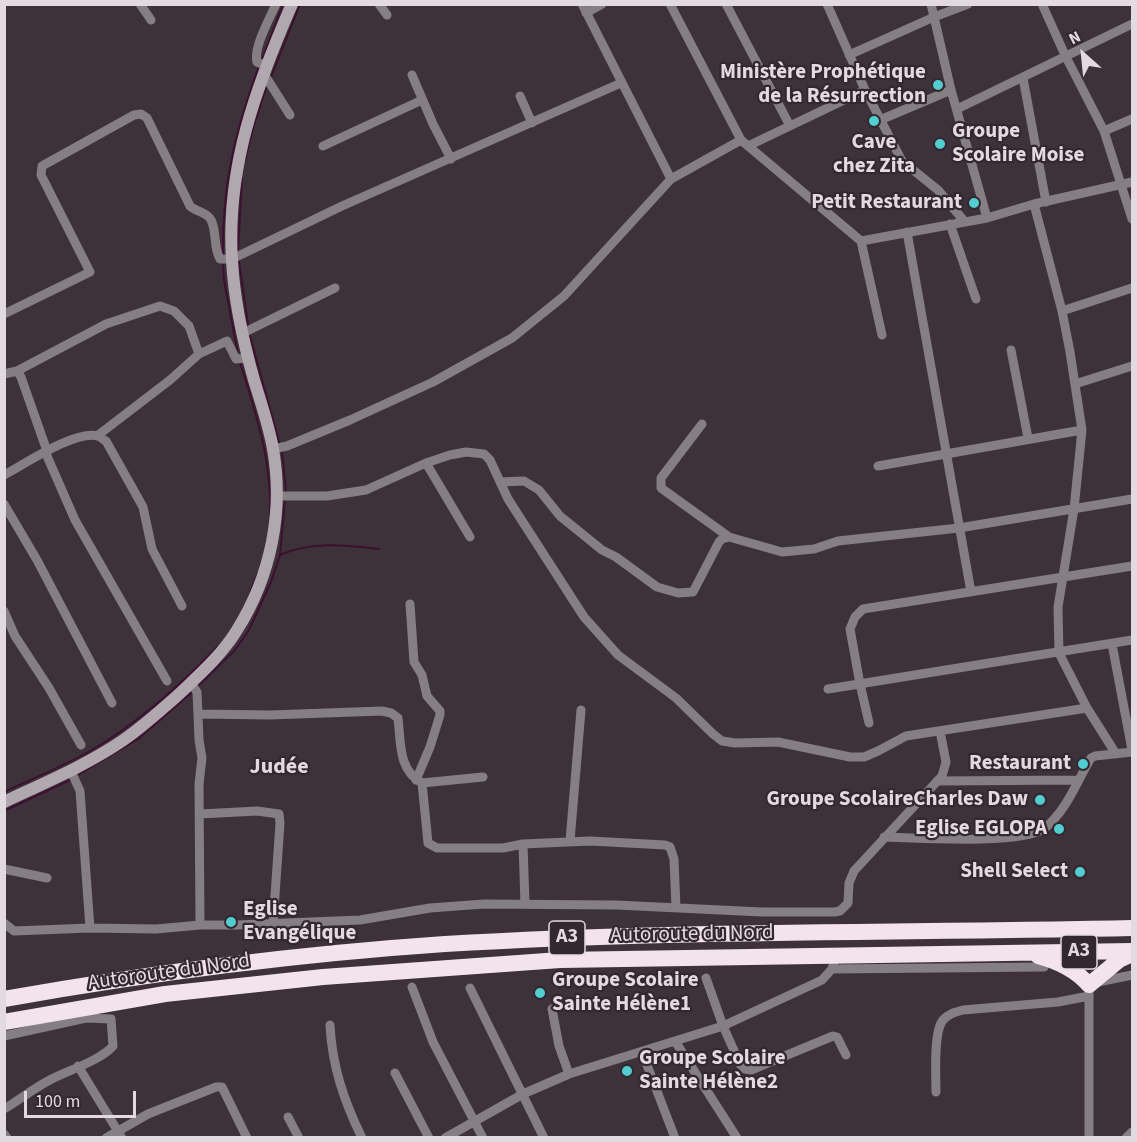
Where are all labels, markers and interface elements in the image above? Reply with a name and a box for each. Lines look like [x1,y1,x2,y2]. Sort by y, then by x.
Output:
north arrow [1053,24,1113,84]
text: N [1065,26,1085,50]
place label: Ministère Prophétique de la Résurrection [720,60,926,110]
marker: Ministère Prophétique de la Résurrection [931,78,945,92]
marker: Cave chez Zita [867,114,881,128]
place label: Groupe Scolaire Moise [952,119,1084,169]
place label: Cave chez Zita [833,130,915,180]
marker: Groupe Scolaire Moise [933,137,947,151]
place label: Petit Restaurant [811,190,962,216]
marker: Petit Restaurant [967,196,981,210]
place label: Restaurant [969,751,1071,777]
district label: Judée [249,755,309,781]
marker: Restaurant [1076,757,1090,771]
place label: Groupe ScolaireCharles Daw [767,787,1028,813]
marker: Groupe ScolaireCharles Daw [1033,793,1047,807]
place label: Eglise EGLOPA [915,816,1047,842]
marker: Eglise EGLOPA [1052,822,1066,836]
place label: Shell Select [960,859,1068,885]
marker: Shell Select [1073,865,1087,879]
place label: Eglise Evangélique [243,897,356,947]
marker: Eglise Evangélique [224,915,238,929]
road number: A3 [549,921,585,955]
street label: Autoroute du Nord [610,921,774,949]
road number: A3 [1061,935,1097,969]
street label: Autoroute du Nord [86,949,252,997]
place label: Groupe Scolaire Sainte Hélène1 [552,968,699,1018]
marker: Groupe Scolaire Sainte Hélène1 [533,986,547,1000]
place label: Groupe Scolaire Sainte Hélène2 [639,1046,786,1096]
marker: Groupe Scolaire Sainte Hélène2 [620,1064,634,1078]
scale bar [27,1079,140,1117]
text: 100 m [35,1089,80,1114]

